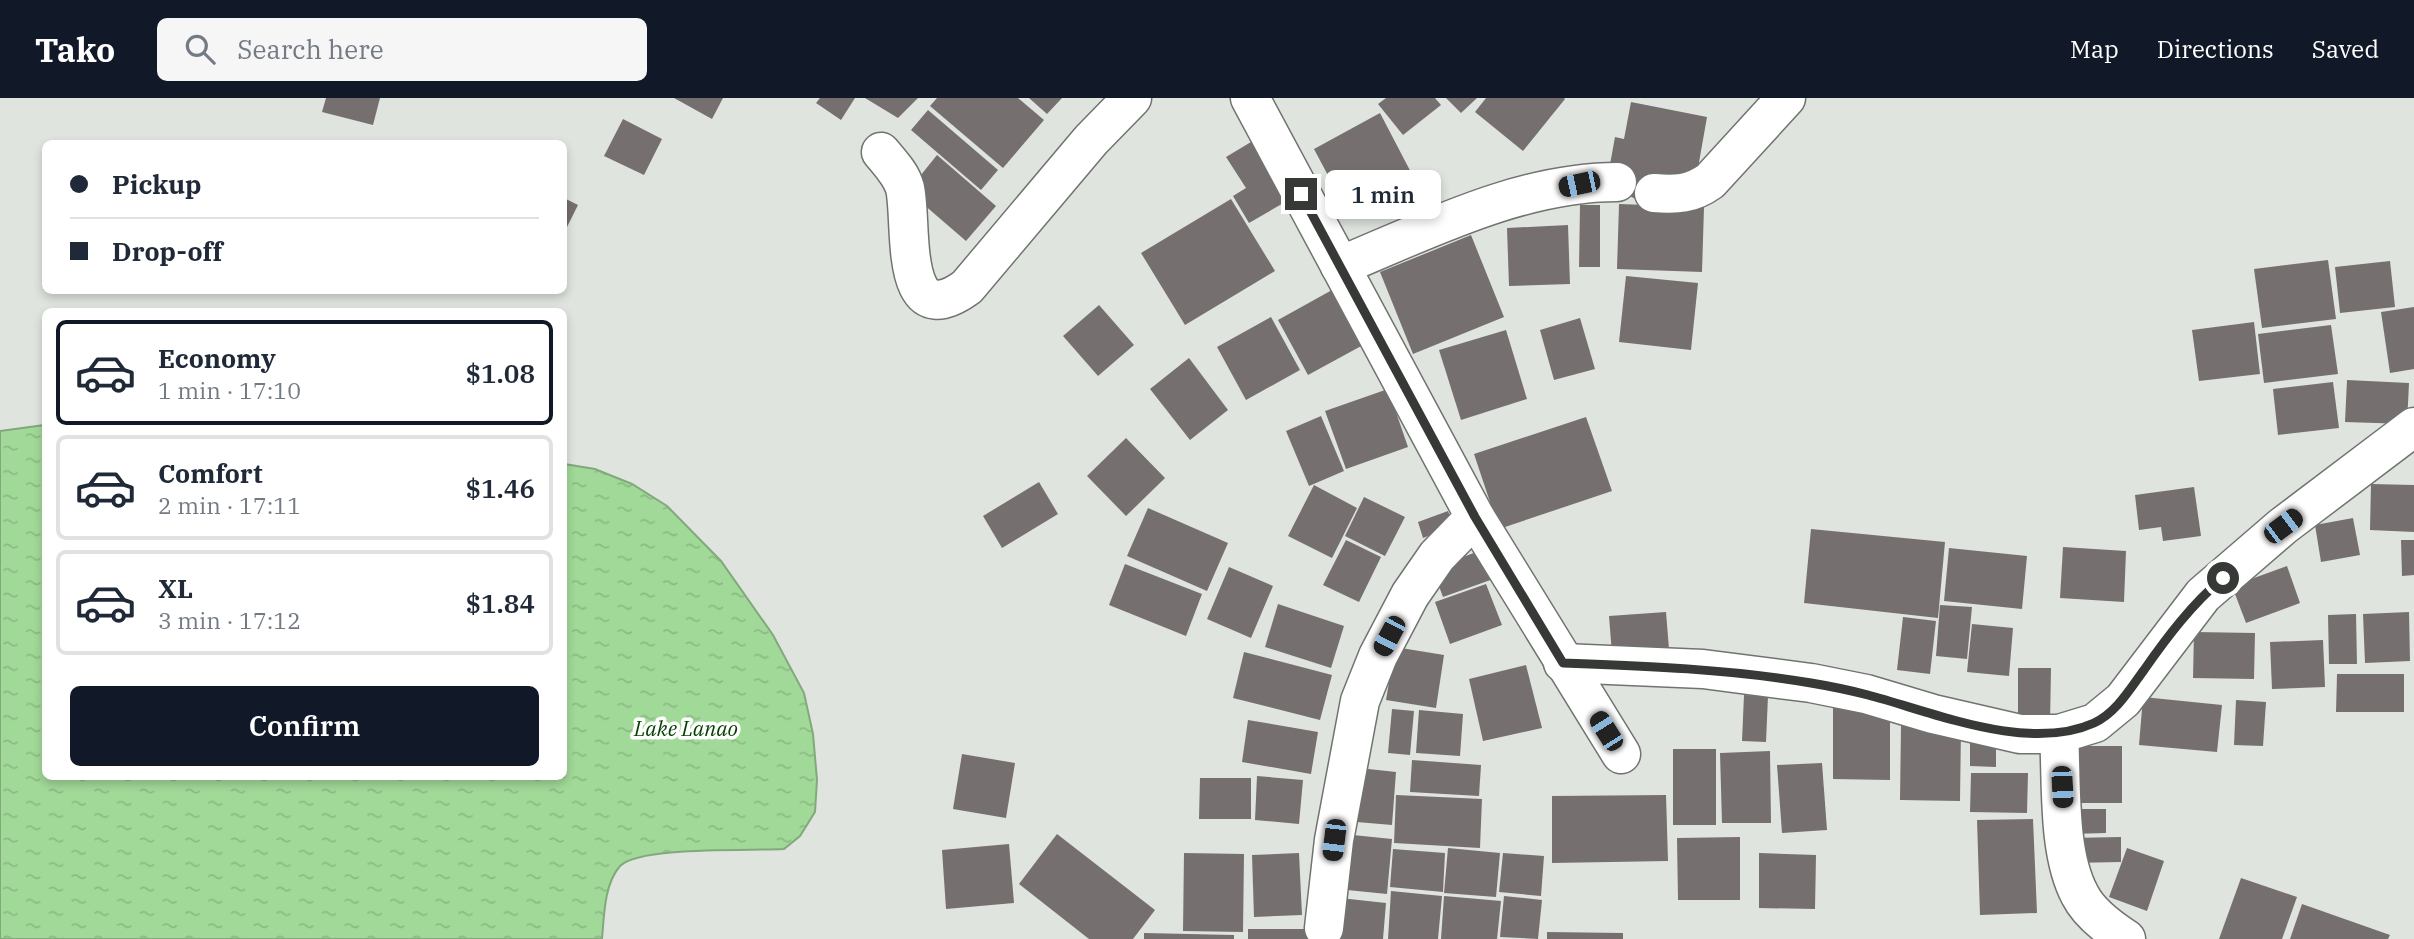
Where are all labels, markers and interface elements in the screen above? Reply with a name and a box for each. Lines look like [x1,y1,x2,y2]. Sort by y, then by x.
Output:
search box [157,18,647,81]
text: Tako [35,28,115,71]
icon: search [181,30,219,68]
text: Search here [237,32,384,66]
text: Map [2070,33,2119,65]
text: Directions [2157,33,2274,65]
text: Saved [2312,33,2379,65]
text: Pickup [112,167,202,201]
car [1557,169,1602,199]
callout: 1 min [1326,170,1441,218]
route end [1285,178,1317,210]
text: 1 min [1351,179,1415,209]
text: Drop-off [112,234,223,268]
icon: car [74,341,137,404]
text: Economy [158,341,276,375]
text: $1.08 [466,356,535,390]
text: 1 min · 17:10 [158,375,301,405]
icon: car [74,456,137,519]
text: Comfort [158,456,263,490]
text: $1.46 [466,471,535,505]
text: 2 min · 17:11 [158,490,301,520]
car [2260,505,2307,547]
route start [2207,562,2239,594]
icon: car [74,571,137,634]
text: XL [158,571,193,605]
text: $1.84 [466,586,535,620]
text: 3 min · 17:12 [158,605,301,635]
car [1370,613,1409,659]
button: Confirm [70,686,539,766]
car [1586,708,1627,754]
water label: Lake Lanao [633,714,738,742]
car [2051,765,2074,809]
car [1322,818,1347,862]

